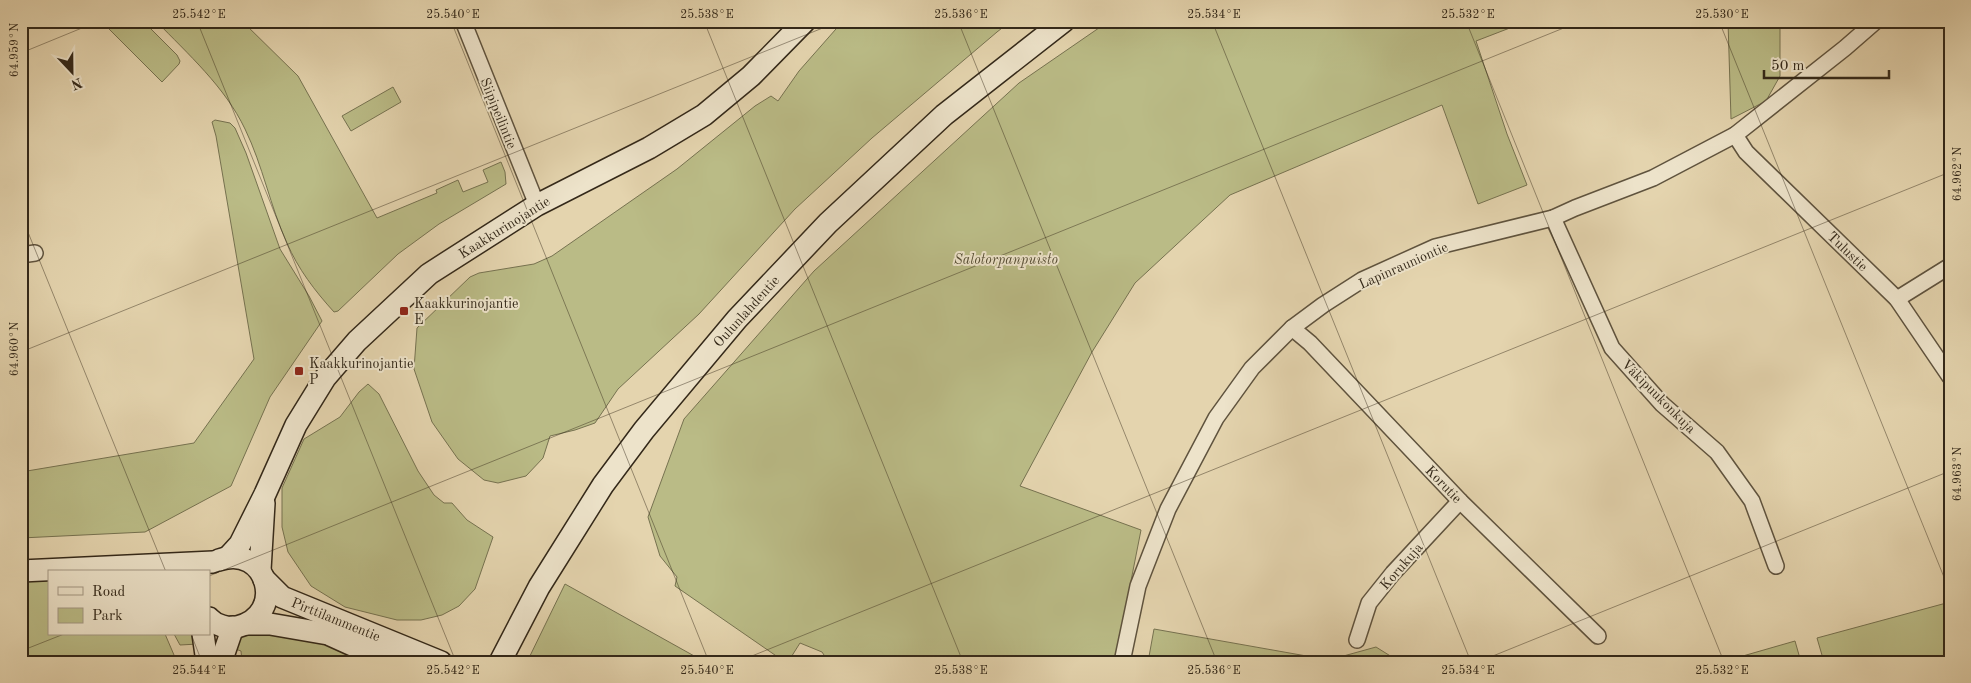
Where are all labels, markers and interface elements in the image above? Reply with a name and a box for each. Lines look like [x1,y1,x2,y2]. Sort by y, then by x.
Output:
text: 25.542°E [172,8,226,21]
text: 25.540°E [426,8,480,21]
text: 25.538°E [680,8,734,21]
text: 25.536°E [934,8,988,21]
text: 25.534°E [1187,8,1241,21]
text: 25.532°E [1441,8,1495,21]
text: 25.530°E [1695,8,1749,21]
text: 64.959°N [8,23,21,77]
north arrow [48,48,98,98]
scale bar [1764,48,1888,80]
text: 50 m [1771,59,1805,74]
text: N [69,75,84,92]
street label: Siipipeilintie [478,76,519,151]
text: 64.962°N [1952,147,1964,201]
street label: Kaakkurinojantie [456,194,553,261]
street label: Tulustie [1824,229,1870,274]
street label: Lapinrauniontie [1357,240,1450,292]
park label: Salotorpanpuisto [954,253,1058,268]
street label: Oulunlahdentie [711,273,782,350]
place label: Kaakkurinojantie E [414,297,519,327]
marker: Kaakkurinojantie E [398,305,410,317]
text: 64.960°N [9,322,21,376]
place label: Kaakkurinojantie P [309,357,414,387]
street label: Väkipuukonkuja [1619,357,1698,436]
marker: Kaakkurinojantie P [293,365,305,377]
text: 64.963°N [1952,447,1964,501]
street label: Korutie [1422,463,1464,506]
street label: Korukuja [1378,541,1426,593]
legend [48,570,210,636]
text: Road [92,585,126,600]
street label: Pirttilammentie [289,596,382,644]
text: Park [92,609,123,624]
text: 25.544°E [172,664,226,677]
text: 25.542°E [426,664,480,677]
text: 25.540°E [680,664,734,677]
text: 25.538°E [934,664,988,677]
text: 25.536°E [1187,664,1241,677]
text: 25.534°E [1441,664,1495,677]
text: 25.532°E [1695,664,1749,677]

